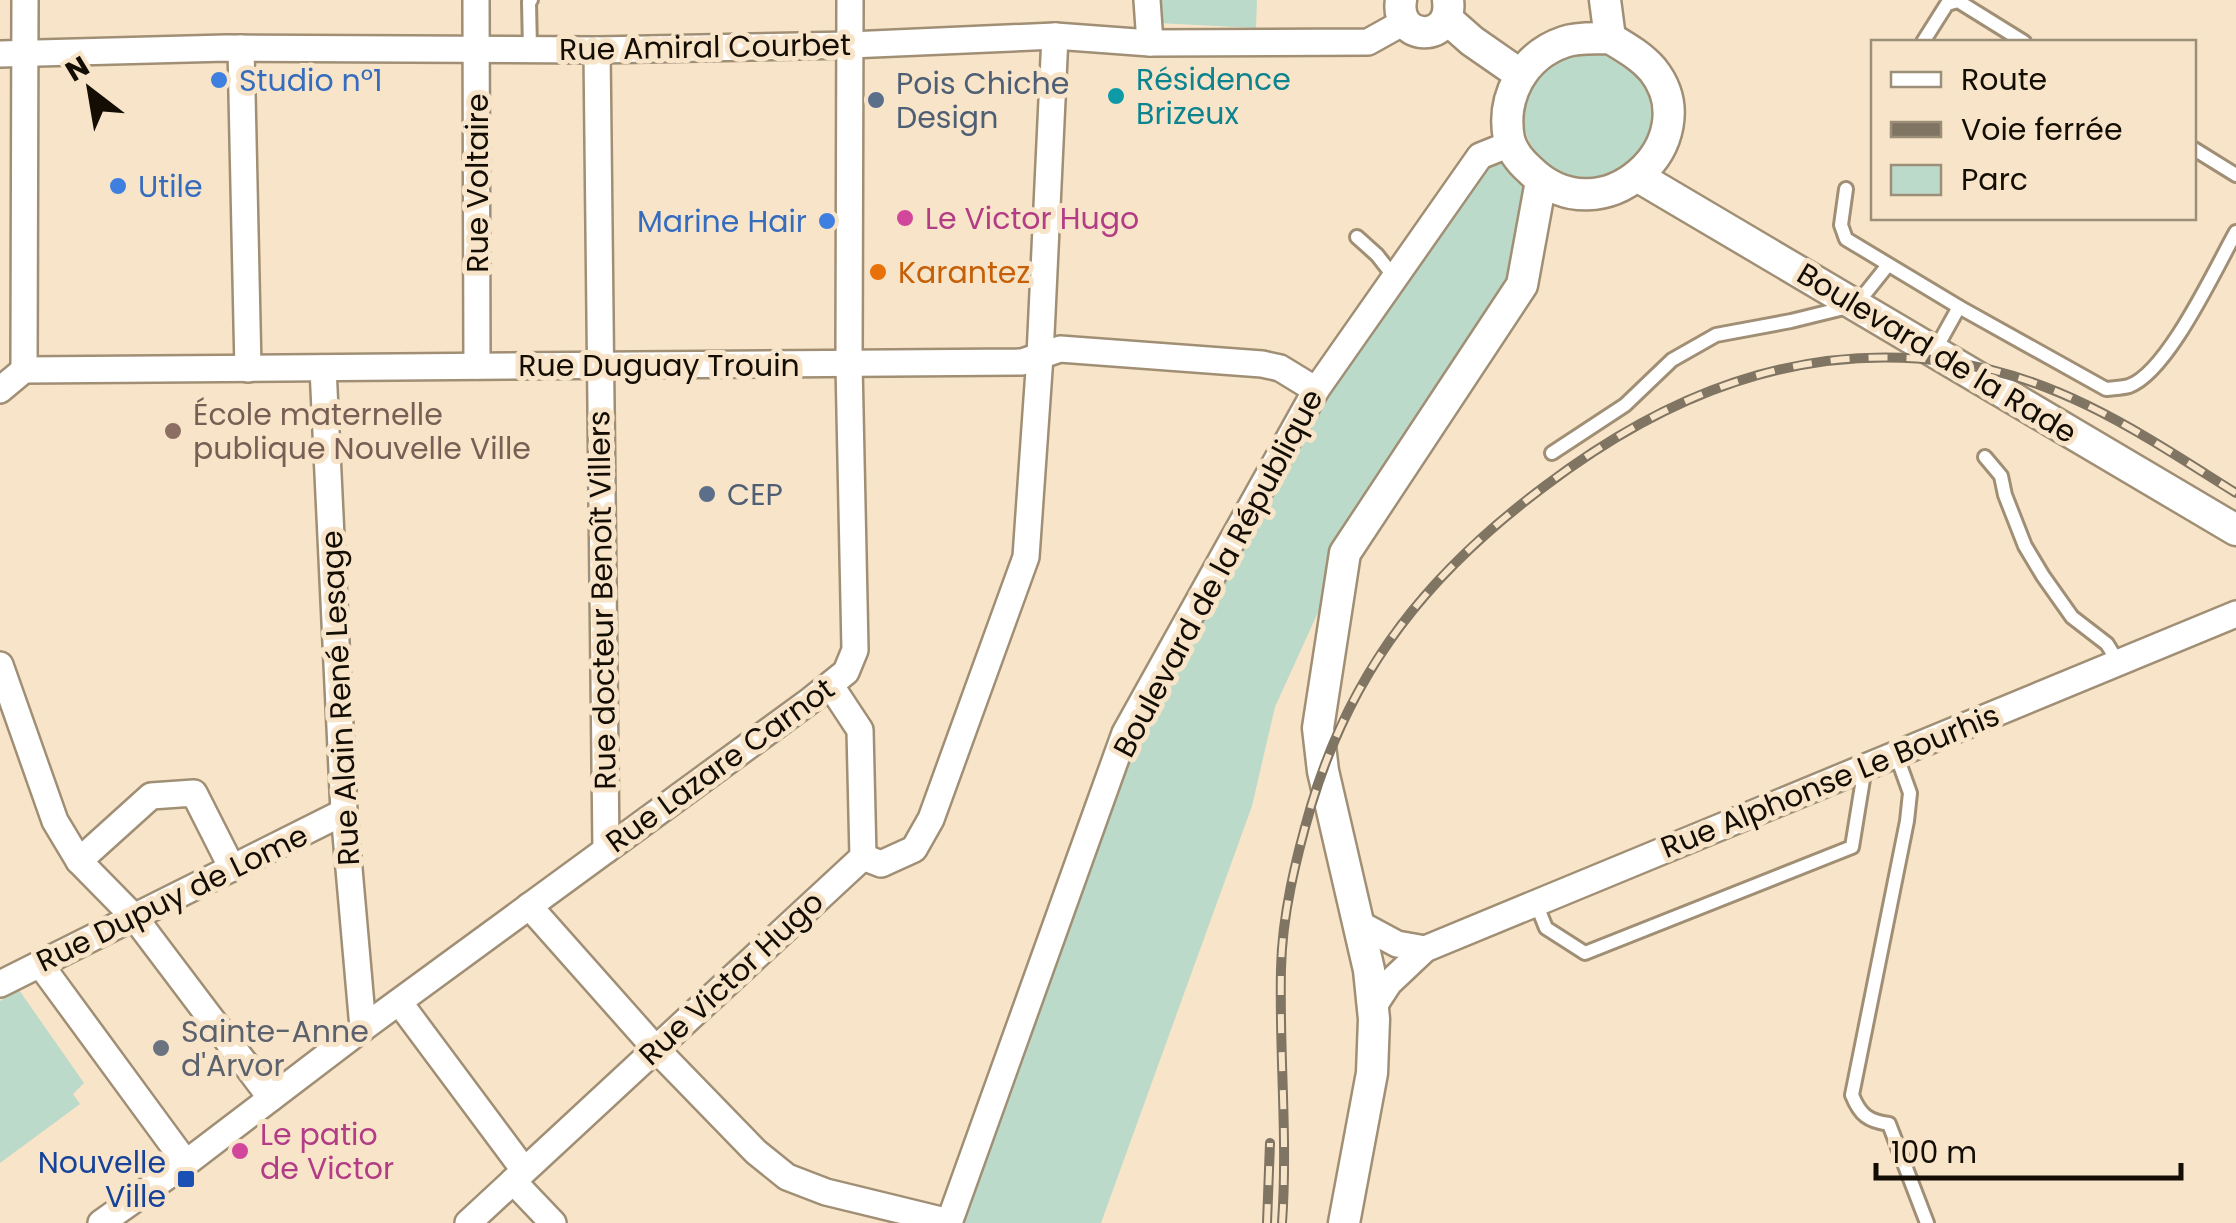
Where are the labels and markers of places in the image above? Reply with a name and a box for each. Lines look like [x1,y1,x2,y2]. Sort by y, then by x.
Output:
place label: Résidence Brizeux [1136,58,1291,135]
place label: Studio n°1 [239,59,383,102]
place label: Pois Chiche Design [896,62,1069,139]
marker: Studio n°1 [208,69,230,91]
marker: Résidence Brizeux [1105,85,1127,107]
marker: Pois Chiche Design [865,89,887,111]
place label: Utile [138,165,203,208]
marker: Utile [107,175,129,197]
place label: Le Victor Hugo [925,197,1139,240]
place label: Marine Hair [637,200,807,243]
marker: Le Victor Hugo [894,207,916,229]
marker: Marine Hair [816,210,838,232]
place label: Karantez [898,251,1030,294]
marker: Karantez [867,261,889,283]
place label: École maternelle publique Nouvelle Ville [193,393,531,470]
marker: École maternelle publique Nouvelle Ville [162,420,184,442]
place label: CEP [727,473,783,516]
marker: CEP [696,483,718,505]
place label: Sainte-Anne d'Arvor [181,1010,369,1087]
marker: Sainte-Anne d'Arvor [150,1037,172,1059]
place label: Le patio de Victor [260,1113,394,1190]
marker: Le patio de Victor [229,1140,251,1162]
place label: Nouvelle Ville [38,1141,166,1218]
marker: Nouvelle Ville [175,1168,197,1190]

